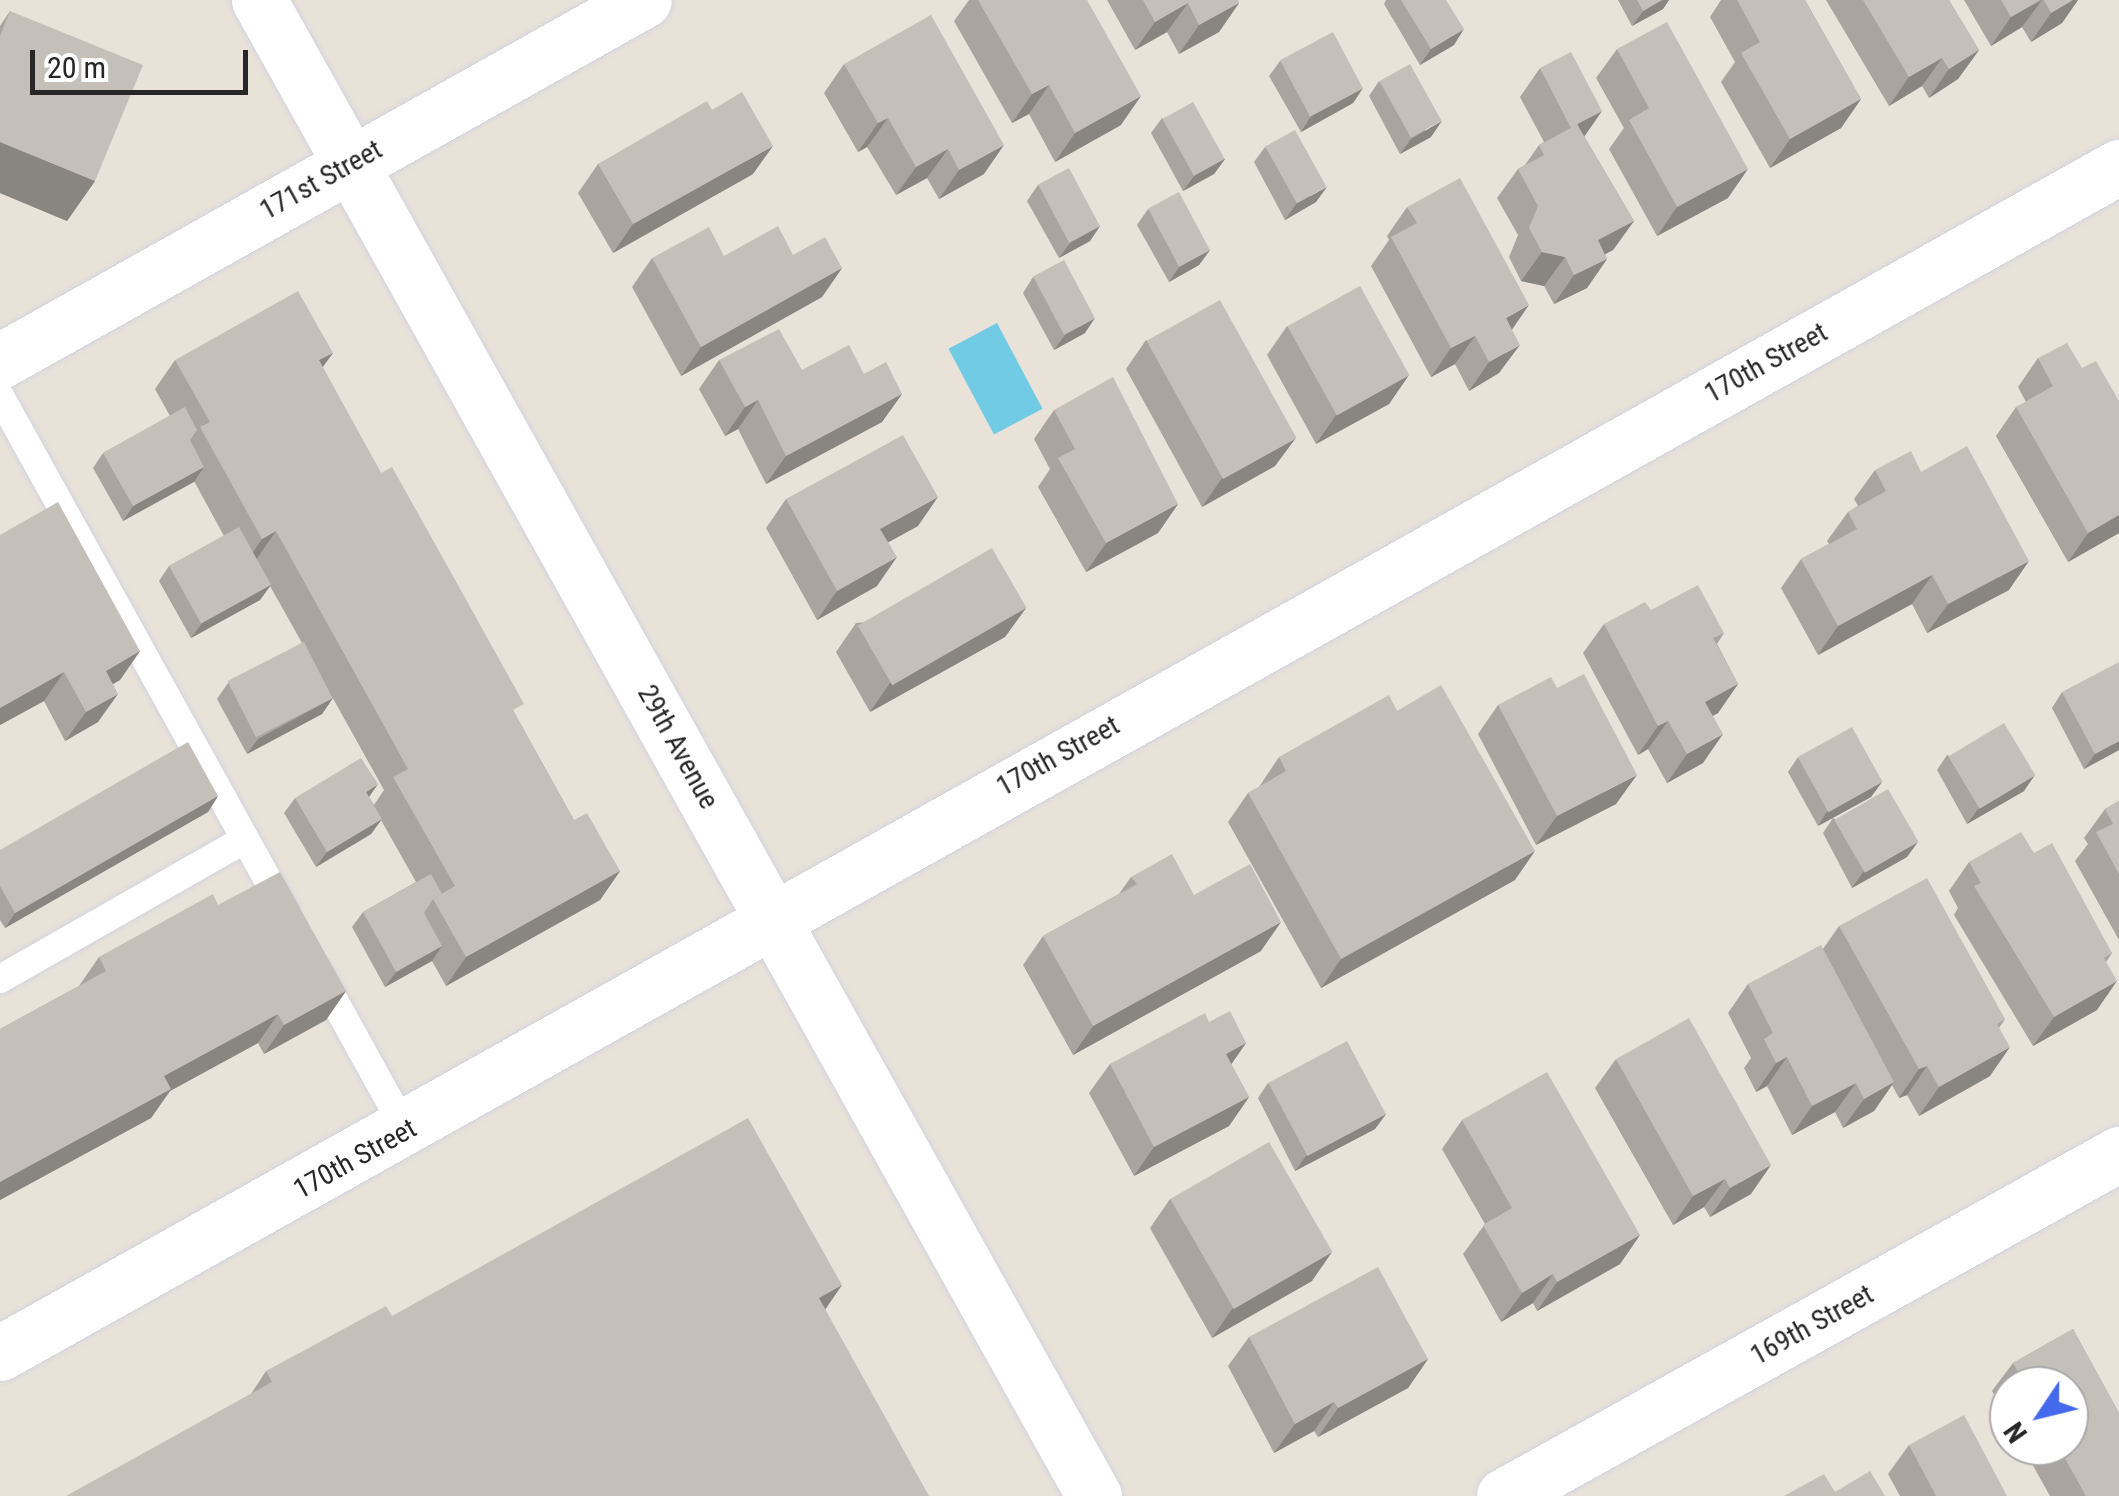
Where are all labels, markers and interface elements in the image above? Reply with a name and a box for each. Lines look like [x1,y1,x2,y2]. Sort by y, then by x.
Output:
scale bar [35,30,252,92]
text: 20 m [47,50,106,85]
street label: 171st Street [254,133,388,227]
street label: 170th Street [1699,316,1833,410]
street label: 29th Avenue [630,679,726,815]
street label: 170th Street [991,709,1125,803]
street label: 170th Street [288,1112,422,1206]
street label: 169th Street [1745,1278,1879,1372]
north arrow [1989,1366,2089,1466]
text: N [1997,1416,2034,1449]

